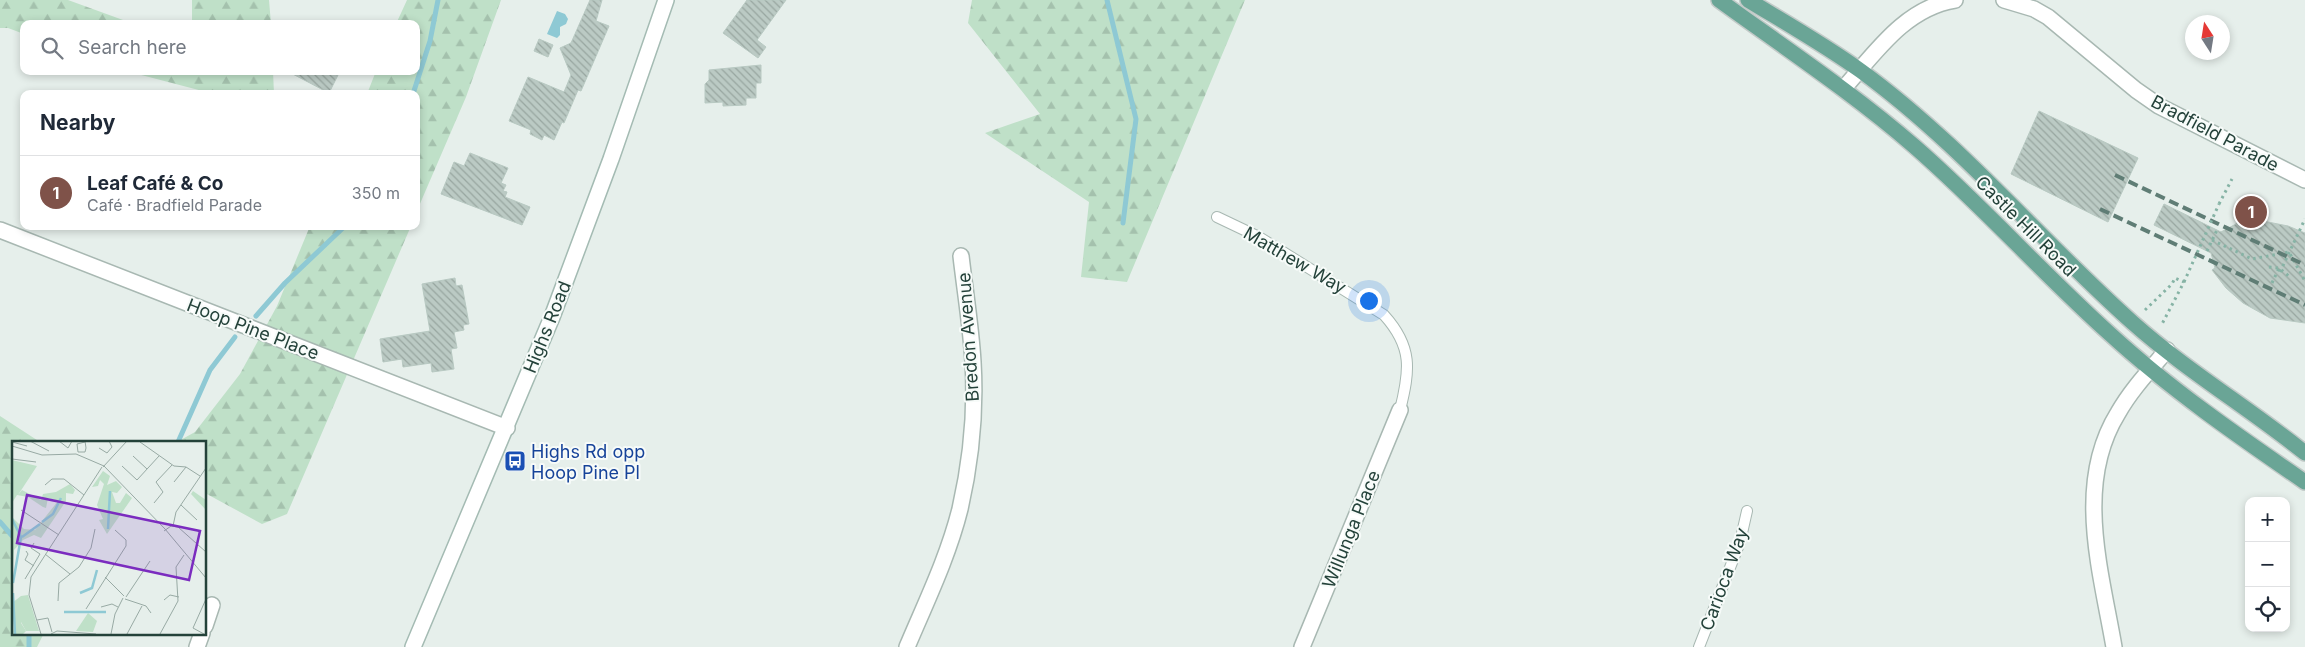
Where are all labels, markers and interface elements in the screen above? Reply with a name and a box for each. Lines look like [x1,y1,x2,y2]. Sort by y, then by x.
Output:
north arrow [2185,15,2230,60]
search box [20,20,420,75]
icon: search [38,34,66,62]
text: Search here [78,36,187,59]
street label: Bradfield Parade [2148,90,2282,176]
text: Nearby [40,110,115,135]
street label: Castle Hill Road [1971,171,2081,281]
text: Leaf Café & Co [87,172,223,195]
text: 1 [53,183,59,203]
text: 350 m [352,183,400,203]
pin: 1 [2235,193,2267,231]
text: Café · Bradfield Parade [87,195,262,215]
street label: Matthew Way [1240,222,1350,298]
street label: Bredon Avenue [953,272,983,402]
street label: Highs Road [519,278,575,376]
your location [1356,288,1382,314]
street label: Hoop Pine Place [184,294,322,364]
inset map [12,441,206,634]
place label: Highs Rd opp Hoop Pine Pl [531,441,645,483]
bus stop icon: Highs Rd opp Hoop Pine Pl [503,449,527,473]
street label: Willunga Place [1318,467,1384,591]
map controls [2245,497,2290,632]
button: + [2245,497,2290,542]
street label: Carioca Way [1696,525,1752,633]
button: − [2245,542,2290,587]
button: locate [2245,587,2290,632]

